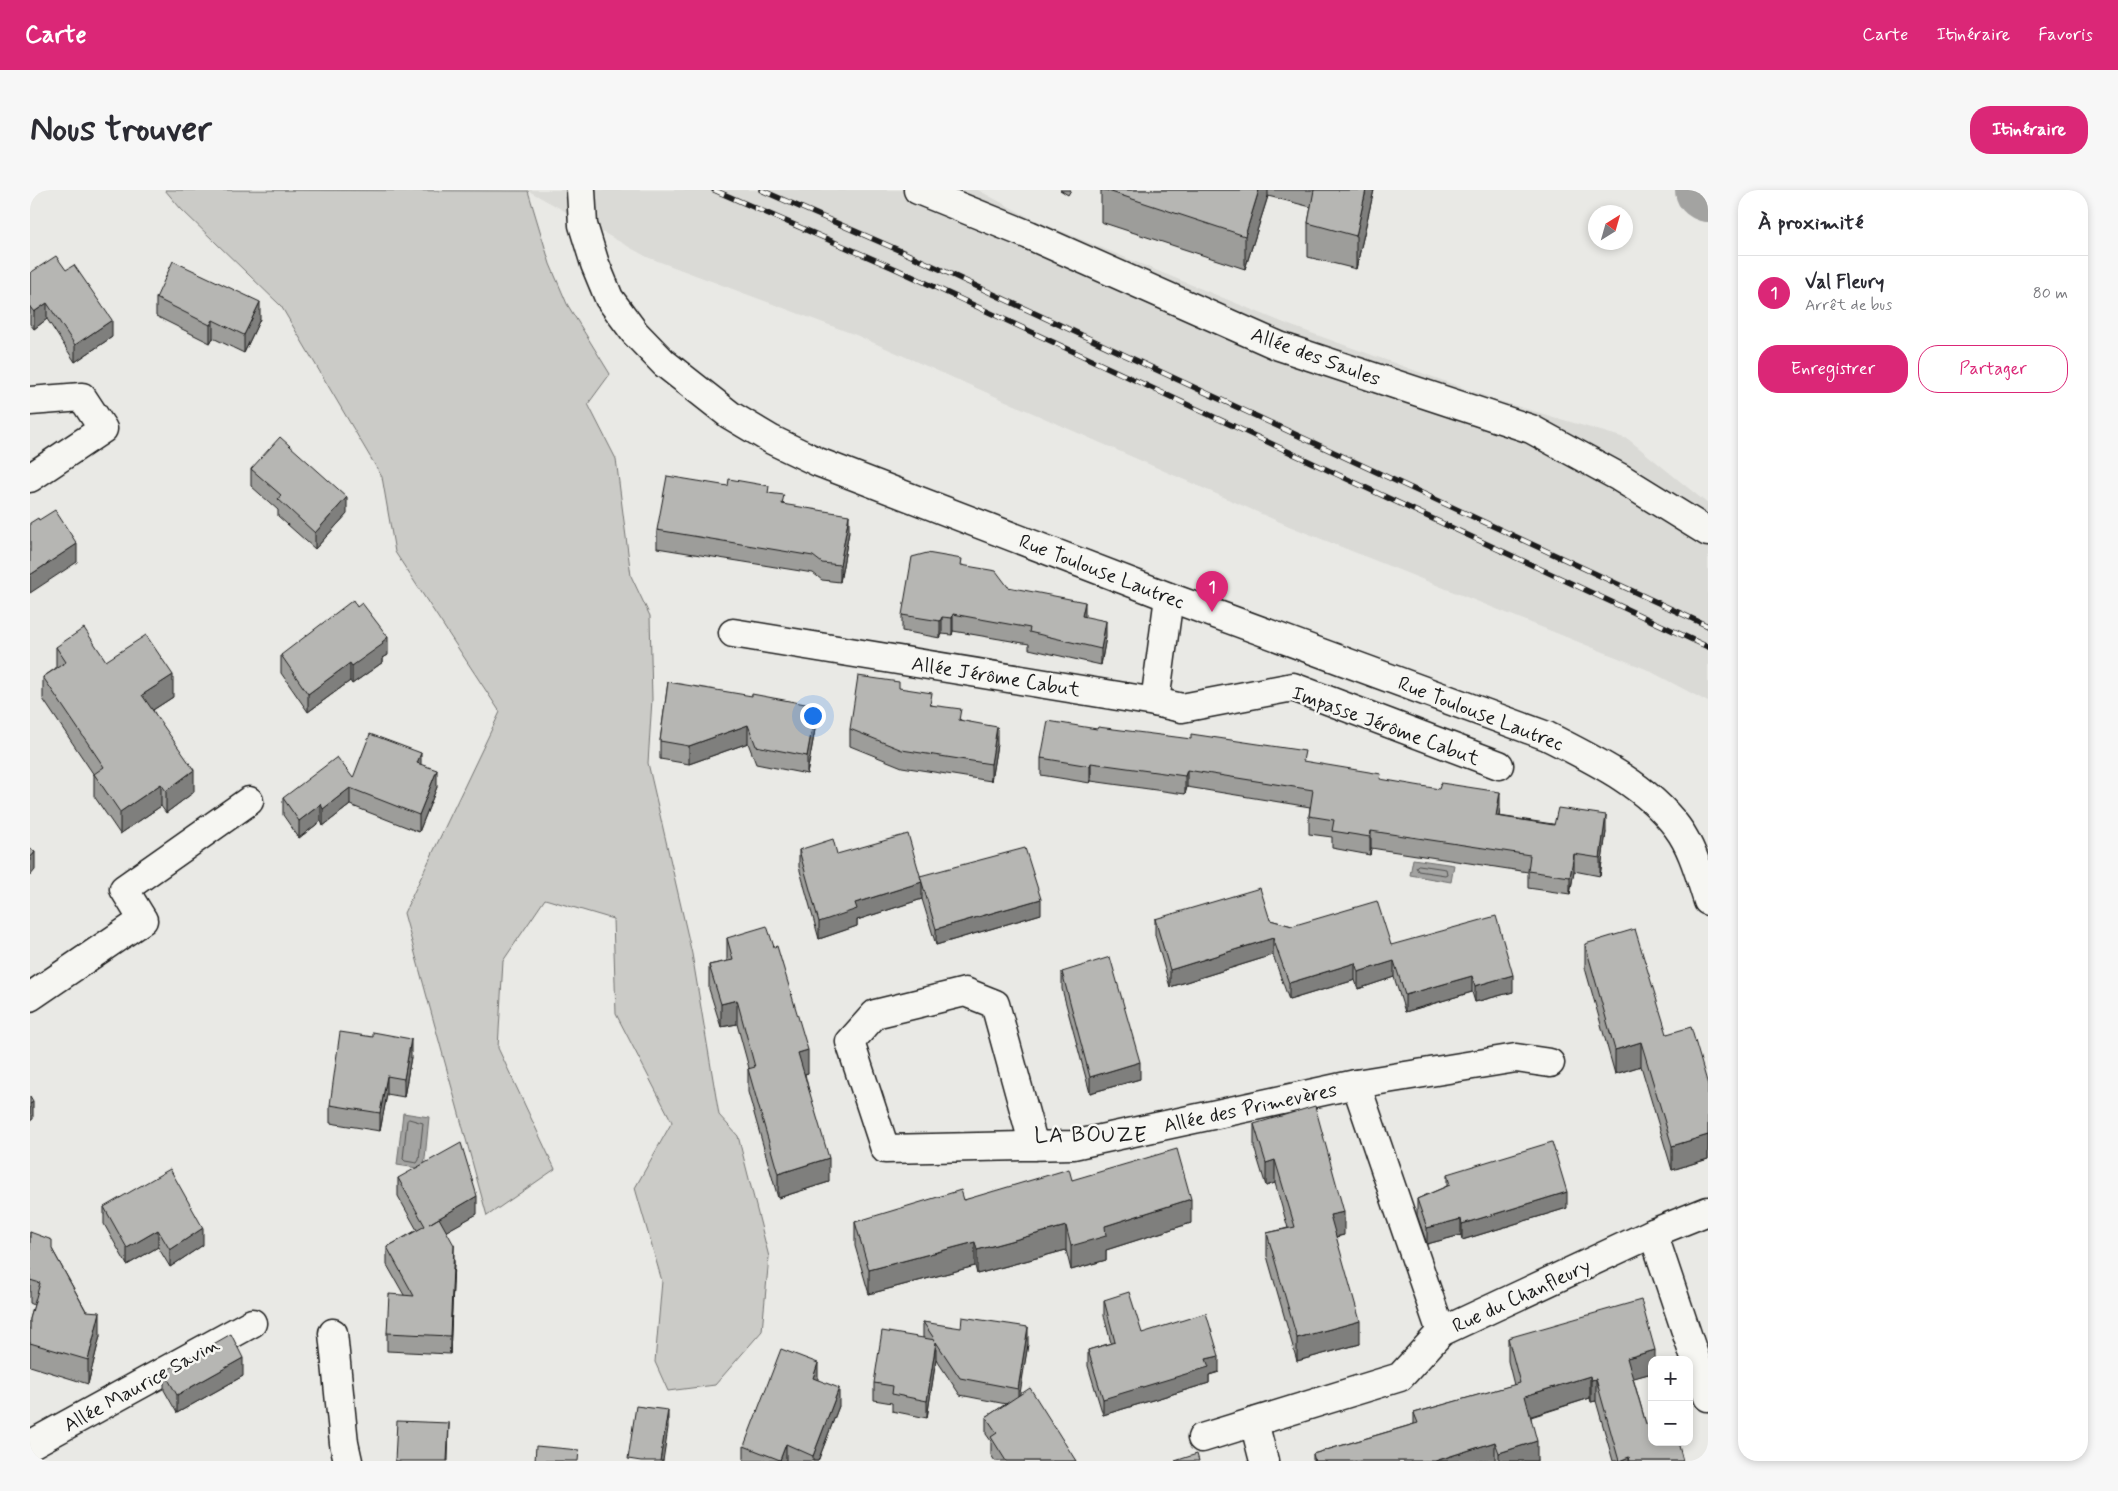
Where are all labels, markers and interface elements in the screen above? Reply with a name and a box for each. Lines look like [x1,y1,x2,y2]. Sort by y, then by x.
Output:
text: Carte [25,20,87,51]
text: Carte [1862,23,1908,47]
text: Itinéraire [1936,23,2010,47]
text: Favoris [2038,23,2093,47]
button: Itinéraire [1970,106,2088,154]
text: Nous trouver [30,107,212,153]
north arrow [1588,205,1633,250]
text: À proximité [1758,209,1864,237]
text: Val Fleury [1805,270,1884,295]
text: 1 [1770,283,1778,304]
text: 80 m [2033,283,2068,304]
text: Arrêt de bus [1805,295,1892,316]
street label: Allée des Saules [1247,322,1384,393]
button: Enregistrer [1758,345,1908,393]
button: Partager [1918,345,2068,393]
street label: Rue Toulouse Lautrec [1015,528,1188,616]
pin: 1 [1196,571,1228,612]
street label: Allée Jérôme Cabut [909,651,1082,704]
street label: Rue Toulouse Lautrec [1394,670,1567,758]
street label: Impasse Jérôme Cabut [1288,680,1483,773]
your location [800,703,826,729]
street label: Allée des Primevères [1161,1077,1340,1140]
district label: LA BOUZE [1034,1122,1148,1150]
street label: Rue du Chanfleury [1448,1252,1595,1340]
street label: Allée Maurice Savin [59,1331,225,1439]
map controls [1648,1356,1693,1446]
button: + [1648,1356,1693,1401]
button: − [1648,1401,1693,1446]

